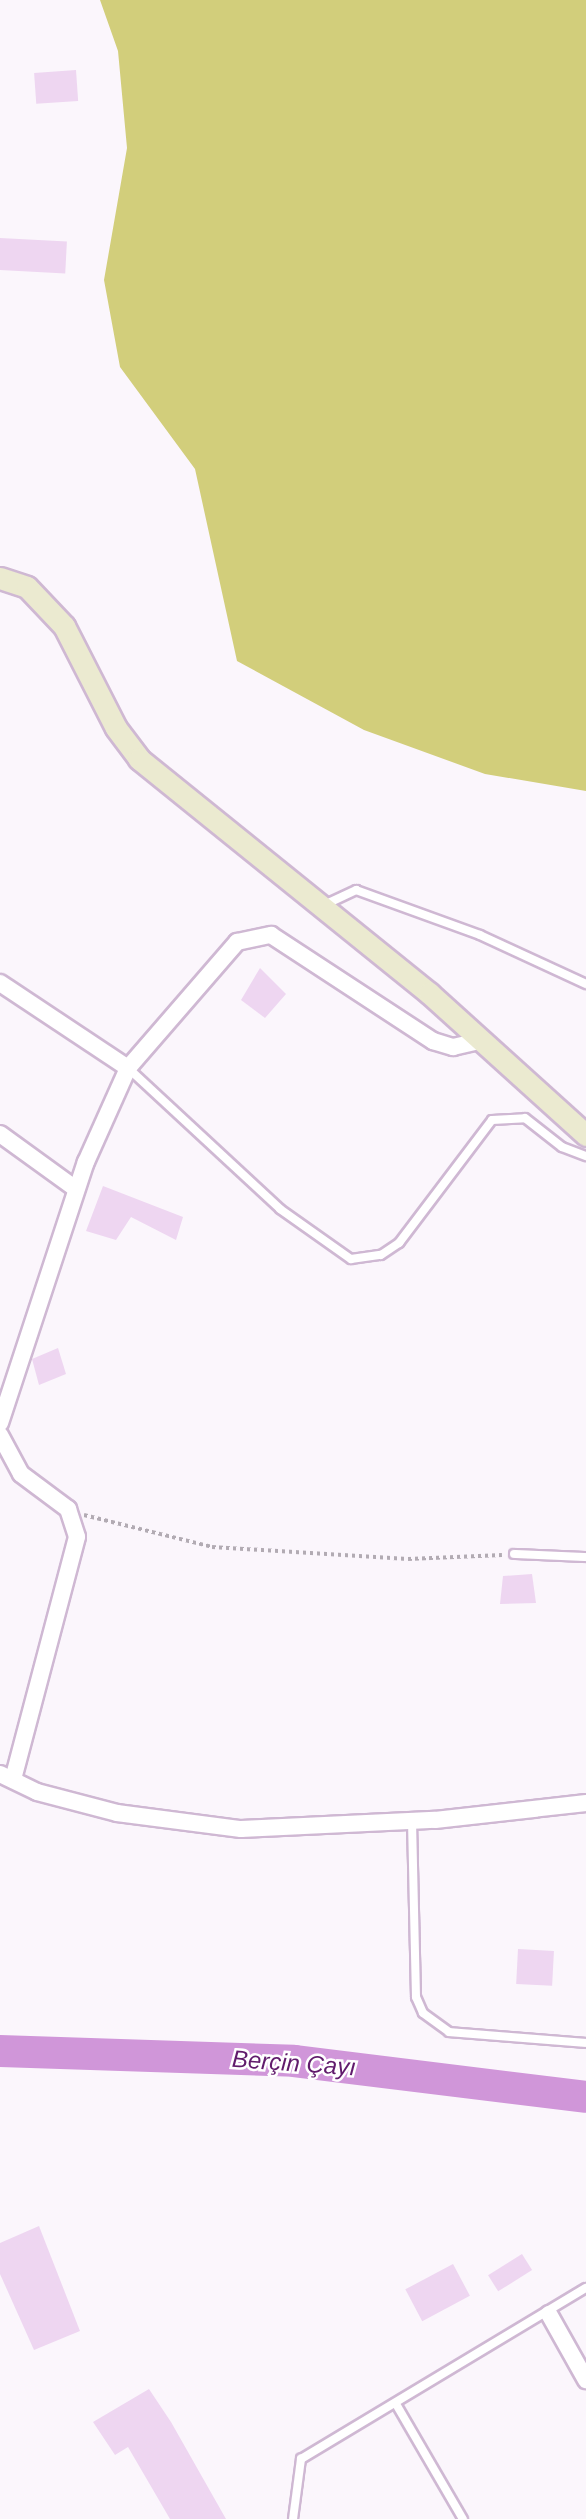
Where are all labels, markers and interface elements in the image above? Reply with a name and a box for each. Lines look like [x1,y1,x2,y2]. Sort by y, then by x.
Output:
water label: Berçin Çayı [231,2044,357,2082]

